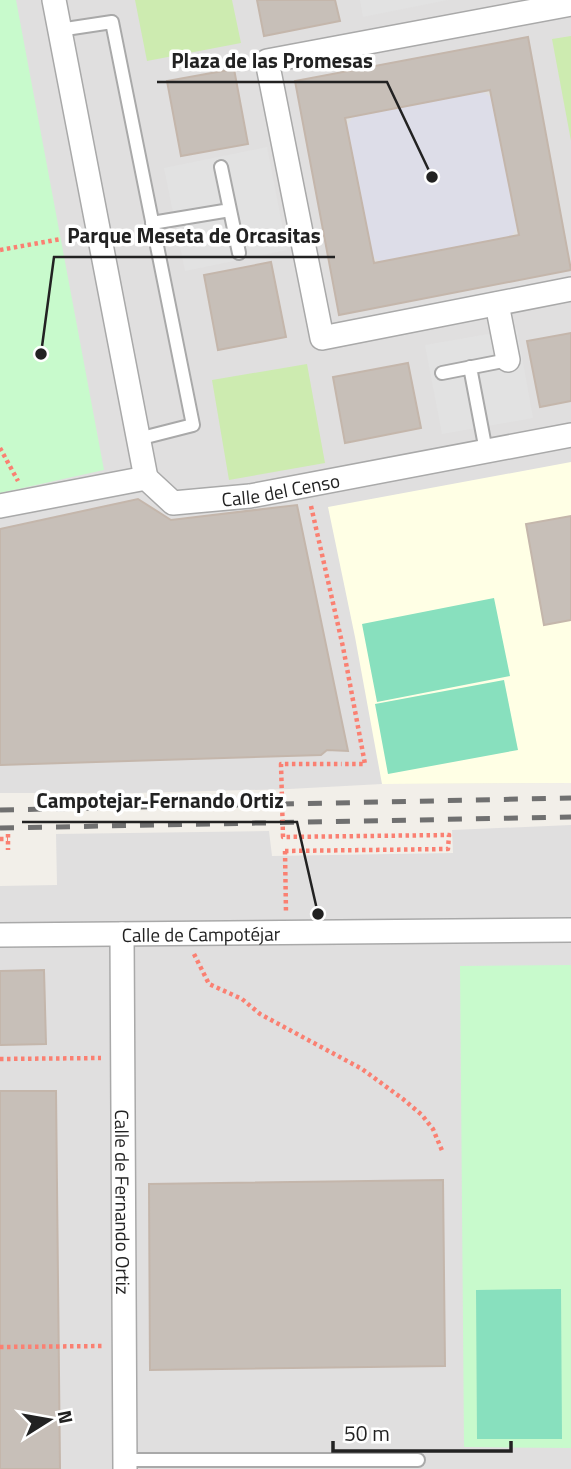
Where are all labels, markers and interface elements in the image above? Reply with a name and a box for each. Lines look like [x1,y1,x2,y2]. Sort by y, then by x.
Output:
callout: Plaza de las Promesas [157,40,387,82]
text: Plaza de las Promesas [171,44,373,76]
callout: Parque Meseta de Orcasitas [54,215,335,257]
text: Parque Meseta de Orcasitas [67,219,321,251]
street label: Calle del Censo [220,465,342,513]
callout: Campotejar-Fernando Ortiz [22,780,297,822]
text: Campotejar-Fernando Ortiz [36,784,284,816]
street label: Calle de Campotéjar [122,918,281,948]
street label: Calle de Fernando Ortiz [108,1109,139,1295]
north arrow [14,1385,84,1455]
text: N [51,1407,82,1426]
scale bar [333,1410,512,1454]
text: 50 m [344,1417,390,1449]

